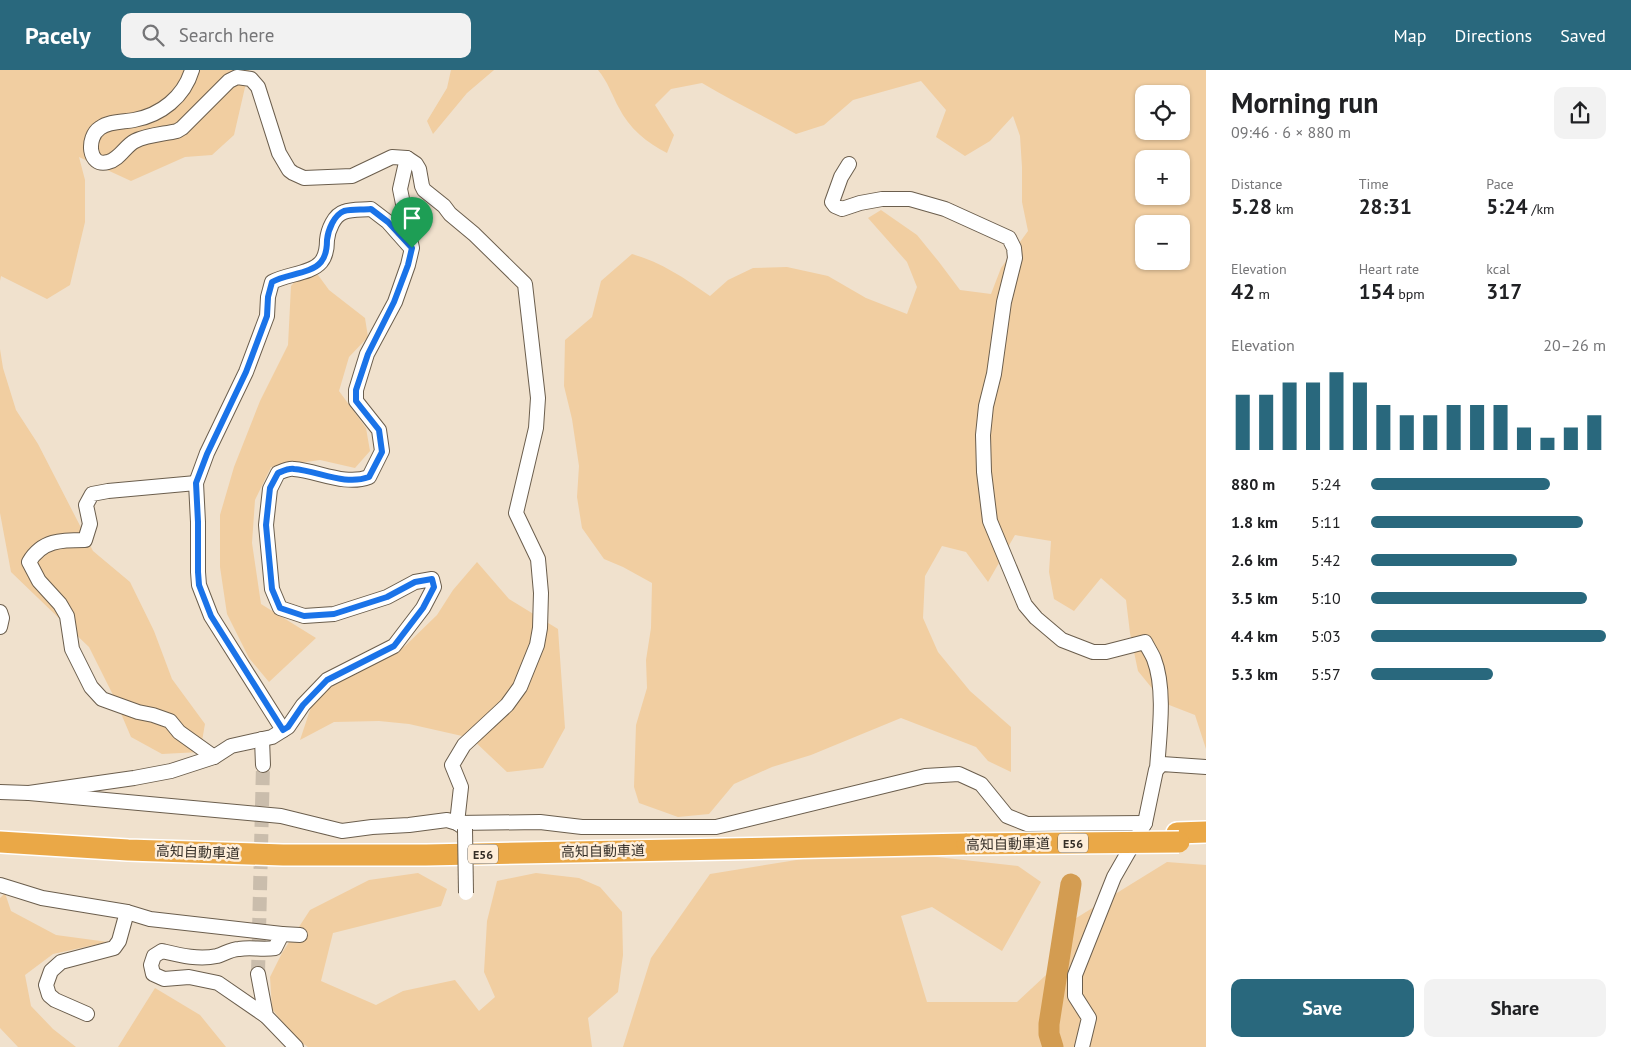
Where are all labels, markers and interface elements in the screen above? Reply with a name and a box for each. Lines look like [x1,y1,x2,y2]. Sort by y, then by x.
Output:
search box [121,13,471,58]
text: Pacely [25,20,91,51]
icon: search [139,21,167,49]
text: Search here [179,23,274,47]
text: Map [1394,24,1426,47]
text: Directions [1454,24,1532,47]
text: Saved [1560,24,1606,47]
text: Morning run [1231,84,1379,121]
map controls [1135,85,1190,270]
button: locate [1135,85,1190,140]
button: share [1554,87,1606,139]
text: 09:46 · 6 × 880 m [1231,122,1351,142]
button: + [1135,150,1190,205]
text: Distance [1231,175,1282,193]
text: Time [1359,175,1389,193]
text: Pace [1486,175,1514,193]
text: 5.28 [1231,193,1272,220]
text: 28:31 [1359,193,1412,220]
text: 5:24 [1486,193,1528,220]
pin [391,197,433,248]
text: km [1272,200,1294,218]
text: /km [1528,200,1554,218]
icon: arrive [398,204,426,232]
button: − [1135,215,1190,270]
text: Elevation [1231,260,1287,278]
text: Heart rate [1359,260,1419,278]
text: kcal [1486,260,1510,278]
text: 42 [1231,278,1255,305]
text: 154 [1359,278,1394,305]
text: 317 [1486,278,1522,305]
text: m [1255,285,1270,303]
text: bpm [1394,285,1425,303]
text: Elevation [1231,335,1295,355]
text: 20–26 m [1543,335,1606,355]
text: 880 m [1231,474,1275,494]
text: 5:24 [1311,474,1341,494]
text: 1.8 km [1231,512,1278,532]
text: 5:11 [1311,512,1341,532]
text: 2.6 km [1231,550,1278,570]
text: 5:42 [1311,550,1341,570]
text: 3.5 km [1231,588,1278,608]
text: 5:10 [1311,588,1341,608]
text: 4.4 km [1231,626,1278,646]
text: 5:03 [1311,626,1341,646]
text: 5.3 km [1231,664,1278,684]
text: 5:57 [1311,664,1341,684]
street label: 高知自動車道 [966,834,1050,854]
road number: E56 [1058,834,1088,852]
street label: 高知自動車道 [561,841,645,861]
street label: 高知自動車道 [156,842,240,862]
road number: E56 [468,844,498,864]
button: Save [1231,979,1414,1037]
button: Share [1424,979,1606,1037]

